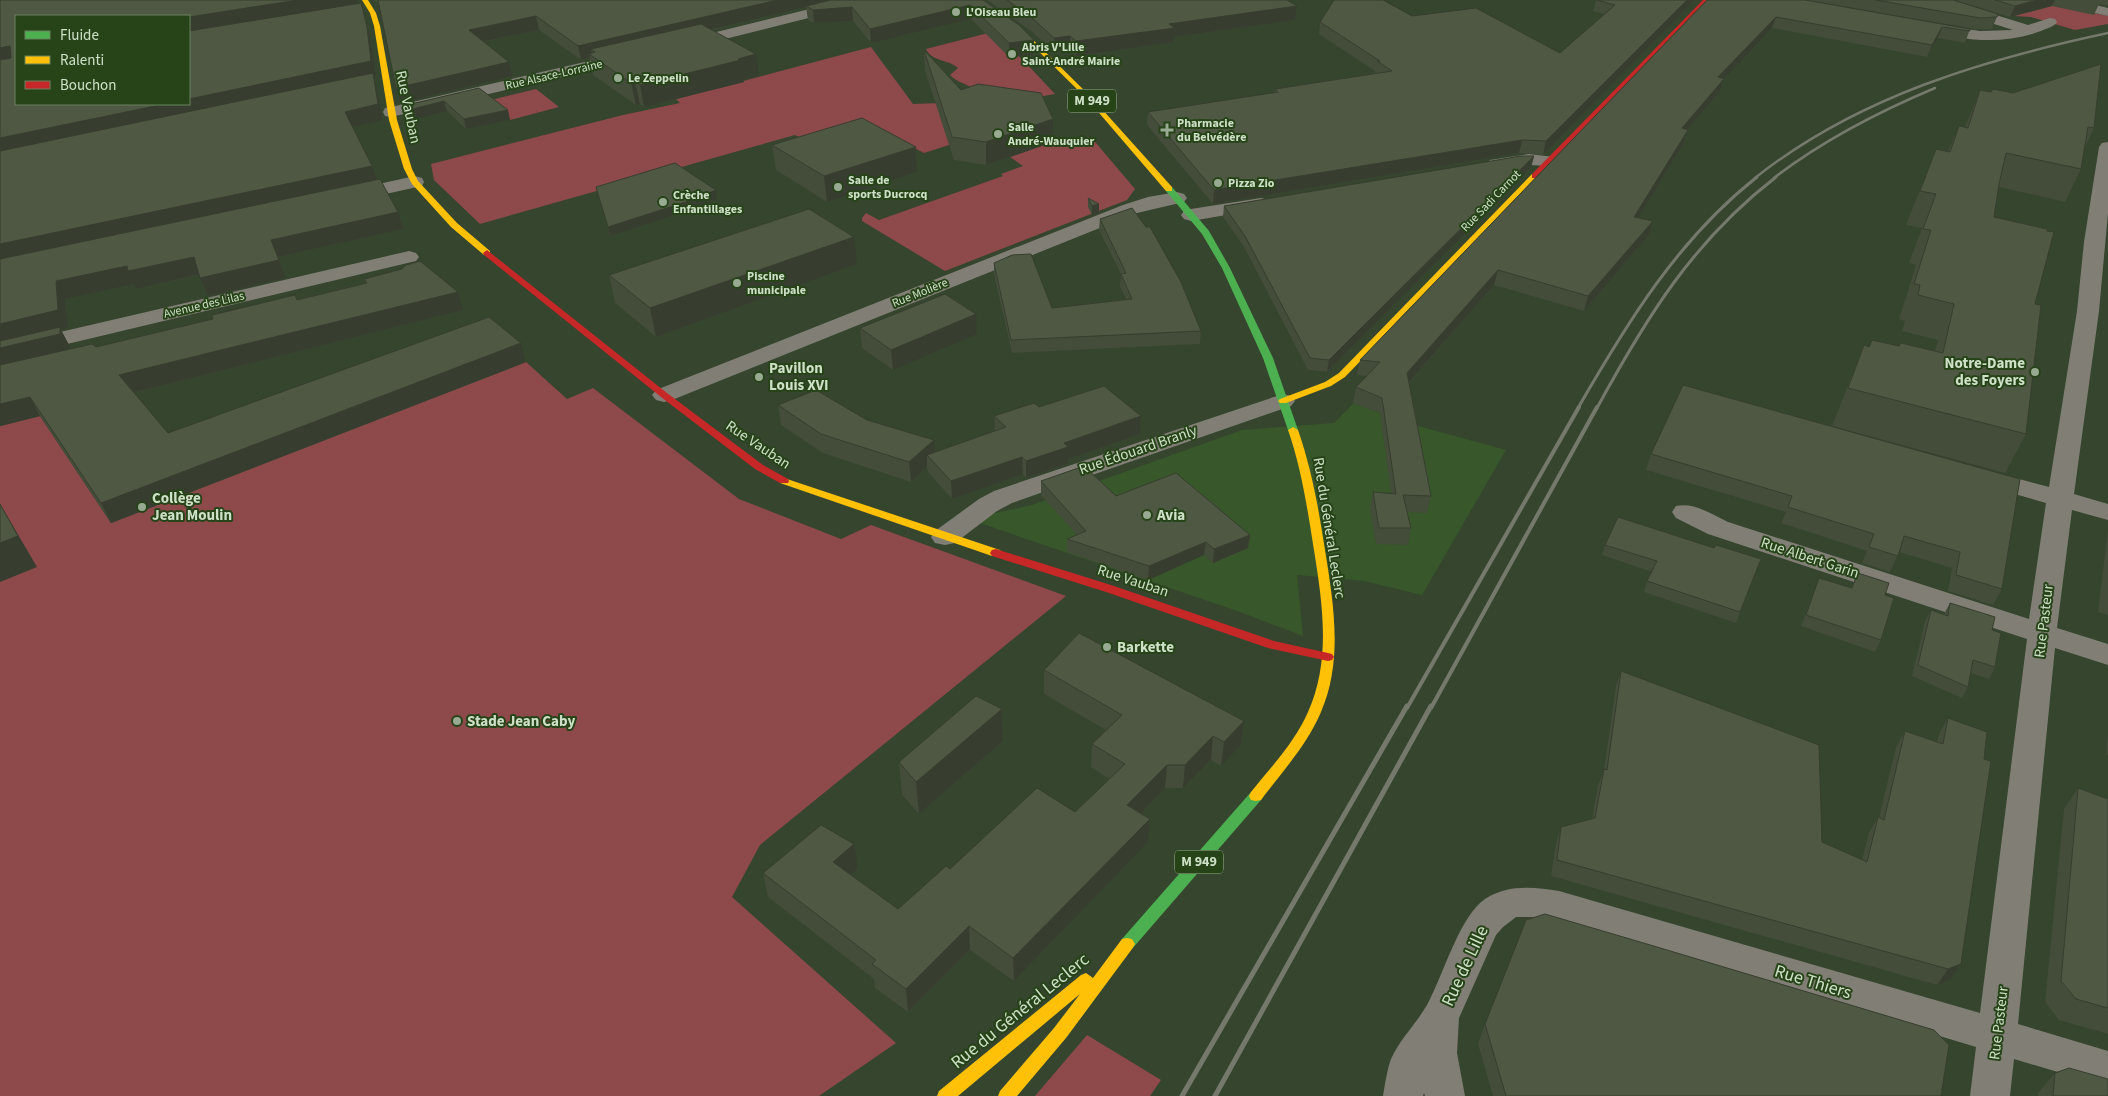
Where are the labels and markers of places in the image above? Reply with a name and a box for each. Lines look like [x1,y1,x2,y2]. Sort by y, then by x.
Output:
place label: L'Oiseau Bleu [966,4,1037,21]
marker: L'Oiseau Bleu [950,6,962,18]
place label: Abris V'Lille Saint-André Mairie [1021,39,1120,70]
marker: Abris V'Lille Saint-André Mairie [1006,48,1018,60]
place label: Le Zeppelin [628,70,689,87]
marker: Le Zeppelin [612,72,624,84]
place label: Pharmacie du Belvédère [1177,115,1246,146]
place label: Salle André-Wauquier [1007,119,1094,150]
marker: Pharmacie du Belvédère [1161,124,1173,136]
marker: Salle André-Wauquier [992,128,1004,140]
place label: Salle de sports Ducrocq [848,172,927,203]
place label: Pizza Zio [1228,175,1275,192]
marker: Pizza Zio [1212,177,1224,189]
marker: Salle de sports Ducrocq [832,181,844,193]
place label: Crèche Enfantillages [673,187,742,218]
marker: Crèche Enfantillages [657,196,669,208]
place label: Piscine municipale [747,268,806,299]
marker: Piscine municipale [731,277,743,289]
place label: Notre-Dame des Foyers [1945,353,2025,391]
place label: Pavillon Louis XVI [769,358,829,396]
marker: Notre-Dame des Foyers [2029,366,2041,378]
marker: Pavillon Louis XVI [753,371,765,383]
place label: Collège Jean Moulin [152,488,232,526]
marker: Collège Jean Moulin [136,501,148,513]
place label: Avia [1156,505,1185,526]
marker: Avia [1141,509,1153,521]
place label: Barkette [1117,637,1174,658]
marker: Barkette [1101,641,1113,653]
place label: Stade Jean Caby [467,711,575,732]
marker: Stade Jean Caby [451,715,463,727]

